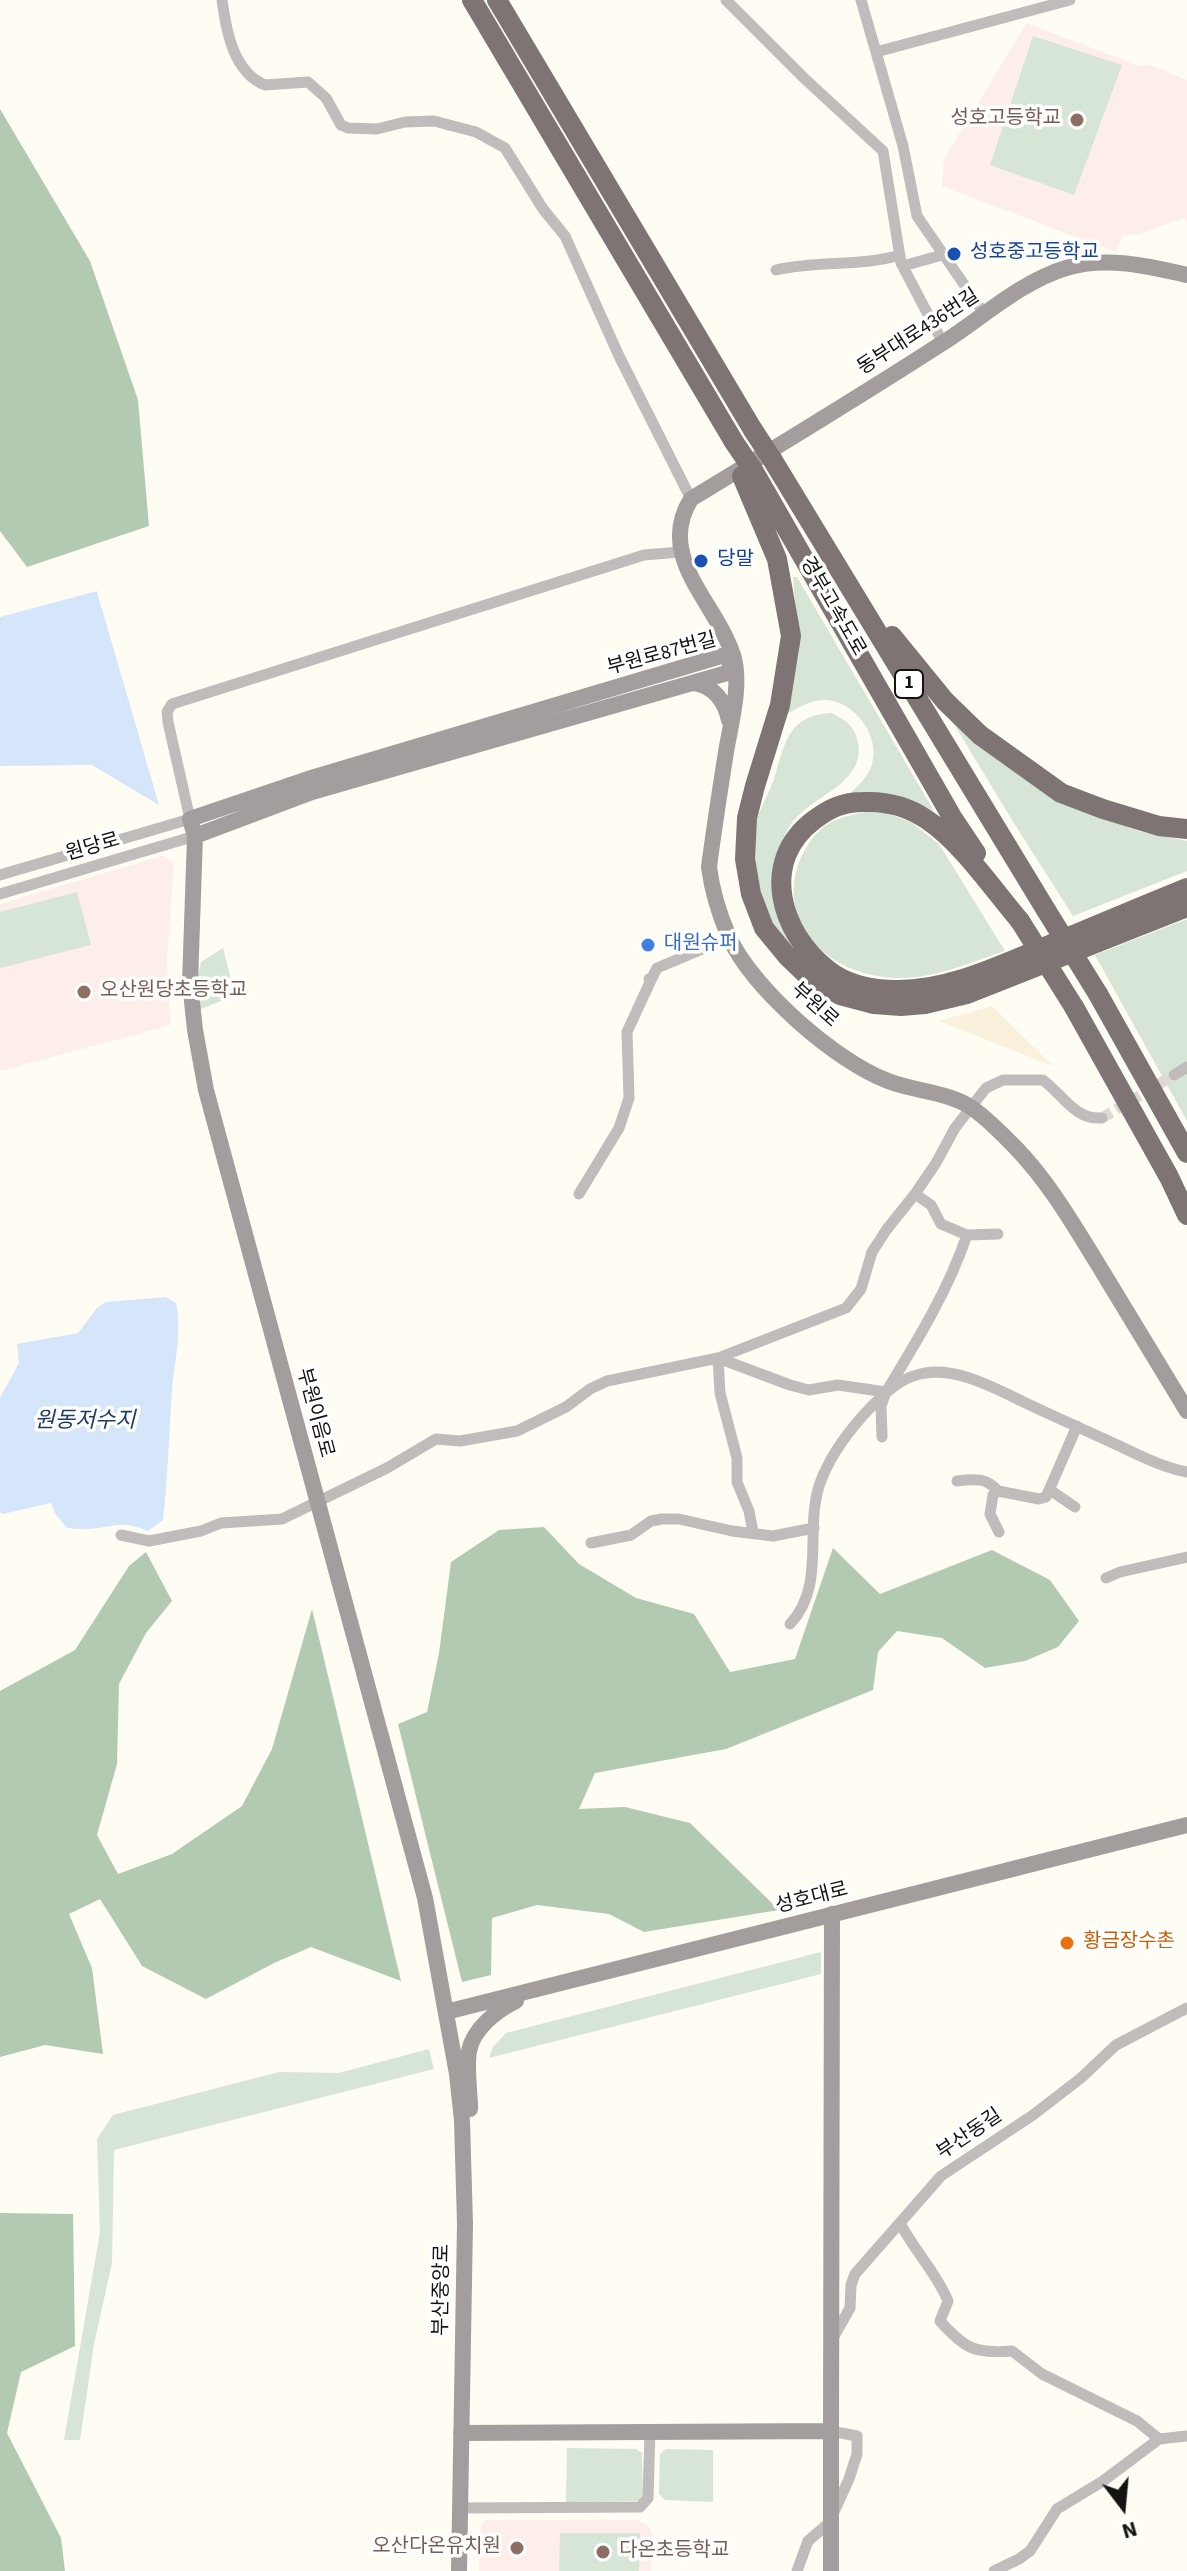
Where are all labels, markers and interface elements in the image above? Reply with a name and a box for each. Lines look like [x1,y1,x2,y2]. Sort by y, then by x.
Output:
place label: 성호고등학교 [951,108,1061,132]
marker: 성호고등학교 [1068,111,1086,129]
place label: 성호중고등학교 [970,242,1099,266]
marker: 성호중고등학교 [945,245,963,263]
street label: 동부대로436번길 [854,285,984,381]
place label: 당말 [717,549,754,573]
marker: 당말 [692,552,710,570]
street label: 경부고속도로 [794,553,870,661]
street label: 부원로87번길 [605,629,719,681]
road number: 1 [895,670,923,698]
street label: 원당로 [63,829,123,867]
place label: 대원슈퍼 [664,933,738,957]
marker: 대원슈퍼 [639,936,657,954]
street label: 부원로 [785,979,843,1033]
place label: 오산원당초등학교 [100,980,247,1004]
marker: 오산원당초등학교 [75,983,93,1001]
street label: 부원이음로 [291,1365,337,1461]
water label: 원동저수지 [34,1409,136,1435]
street label: 성호대로 [773,1878,851,1920]
place label: 황금장수촌 [1083,1931,1175,1955]
marker: 황금장수촌 [1058,1934,1076,1952]
street label: 부산동길 [933,2104,1007,2166]
street label: 부산중앙로 [430,2244,456,2336]
north arrow [1083,2467,1163,2547]
text: N [1118,2513,1141,2547]
place label: 오산다온유치원 [372,2536,501,2560]
marker: 오산다온유치원 [508,2539,526,2557]
place label: 다온초등학교 [619,2540,729,2564]
marker: 다온초등학교 [594,2543,612,2561]

